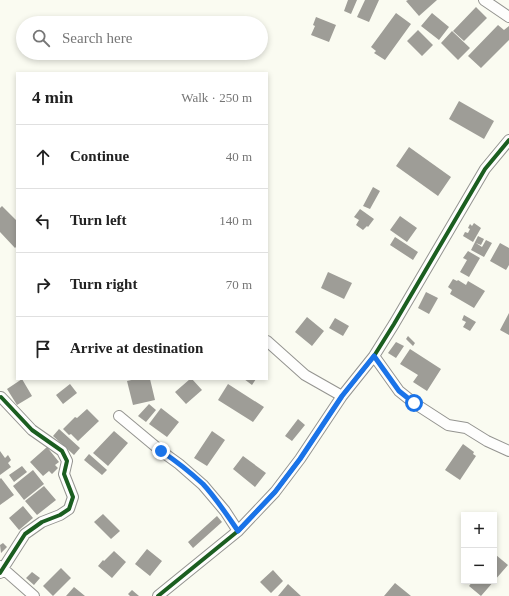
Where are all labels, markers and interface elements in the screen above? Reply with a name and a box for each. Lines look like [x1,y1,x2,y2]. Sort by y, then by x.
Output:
search box [16,16,268,60]
icon: search [30,27,52,49]
text: Search here [62,30,132,46]
text: 4 min [32,88,73,107]
text: Walk · 250 m [181,90,252,105]
icon: ahead [32,146,54,168]
text: Continue [70,148,129,164]
text: 40 m [226,149,252,164]
icon: left [32,210,54,232]
text: Turn left [70,212,127,228]
text: 140 m [219,213,252,228]
icon: right [32,274,54,296]
text: Turn right [70,276,137,292]
text: 70 m [226,277,252,292]
icon: arrive [32,338,54,360]
text: Arrive at destination [70,340,203,356]
route start [405,394,423,412]
route end [152,442,170,460]
map controls [461,512,497,584]
button: + [461,512,497,548]
button: − [461,548,497,584]

